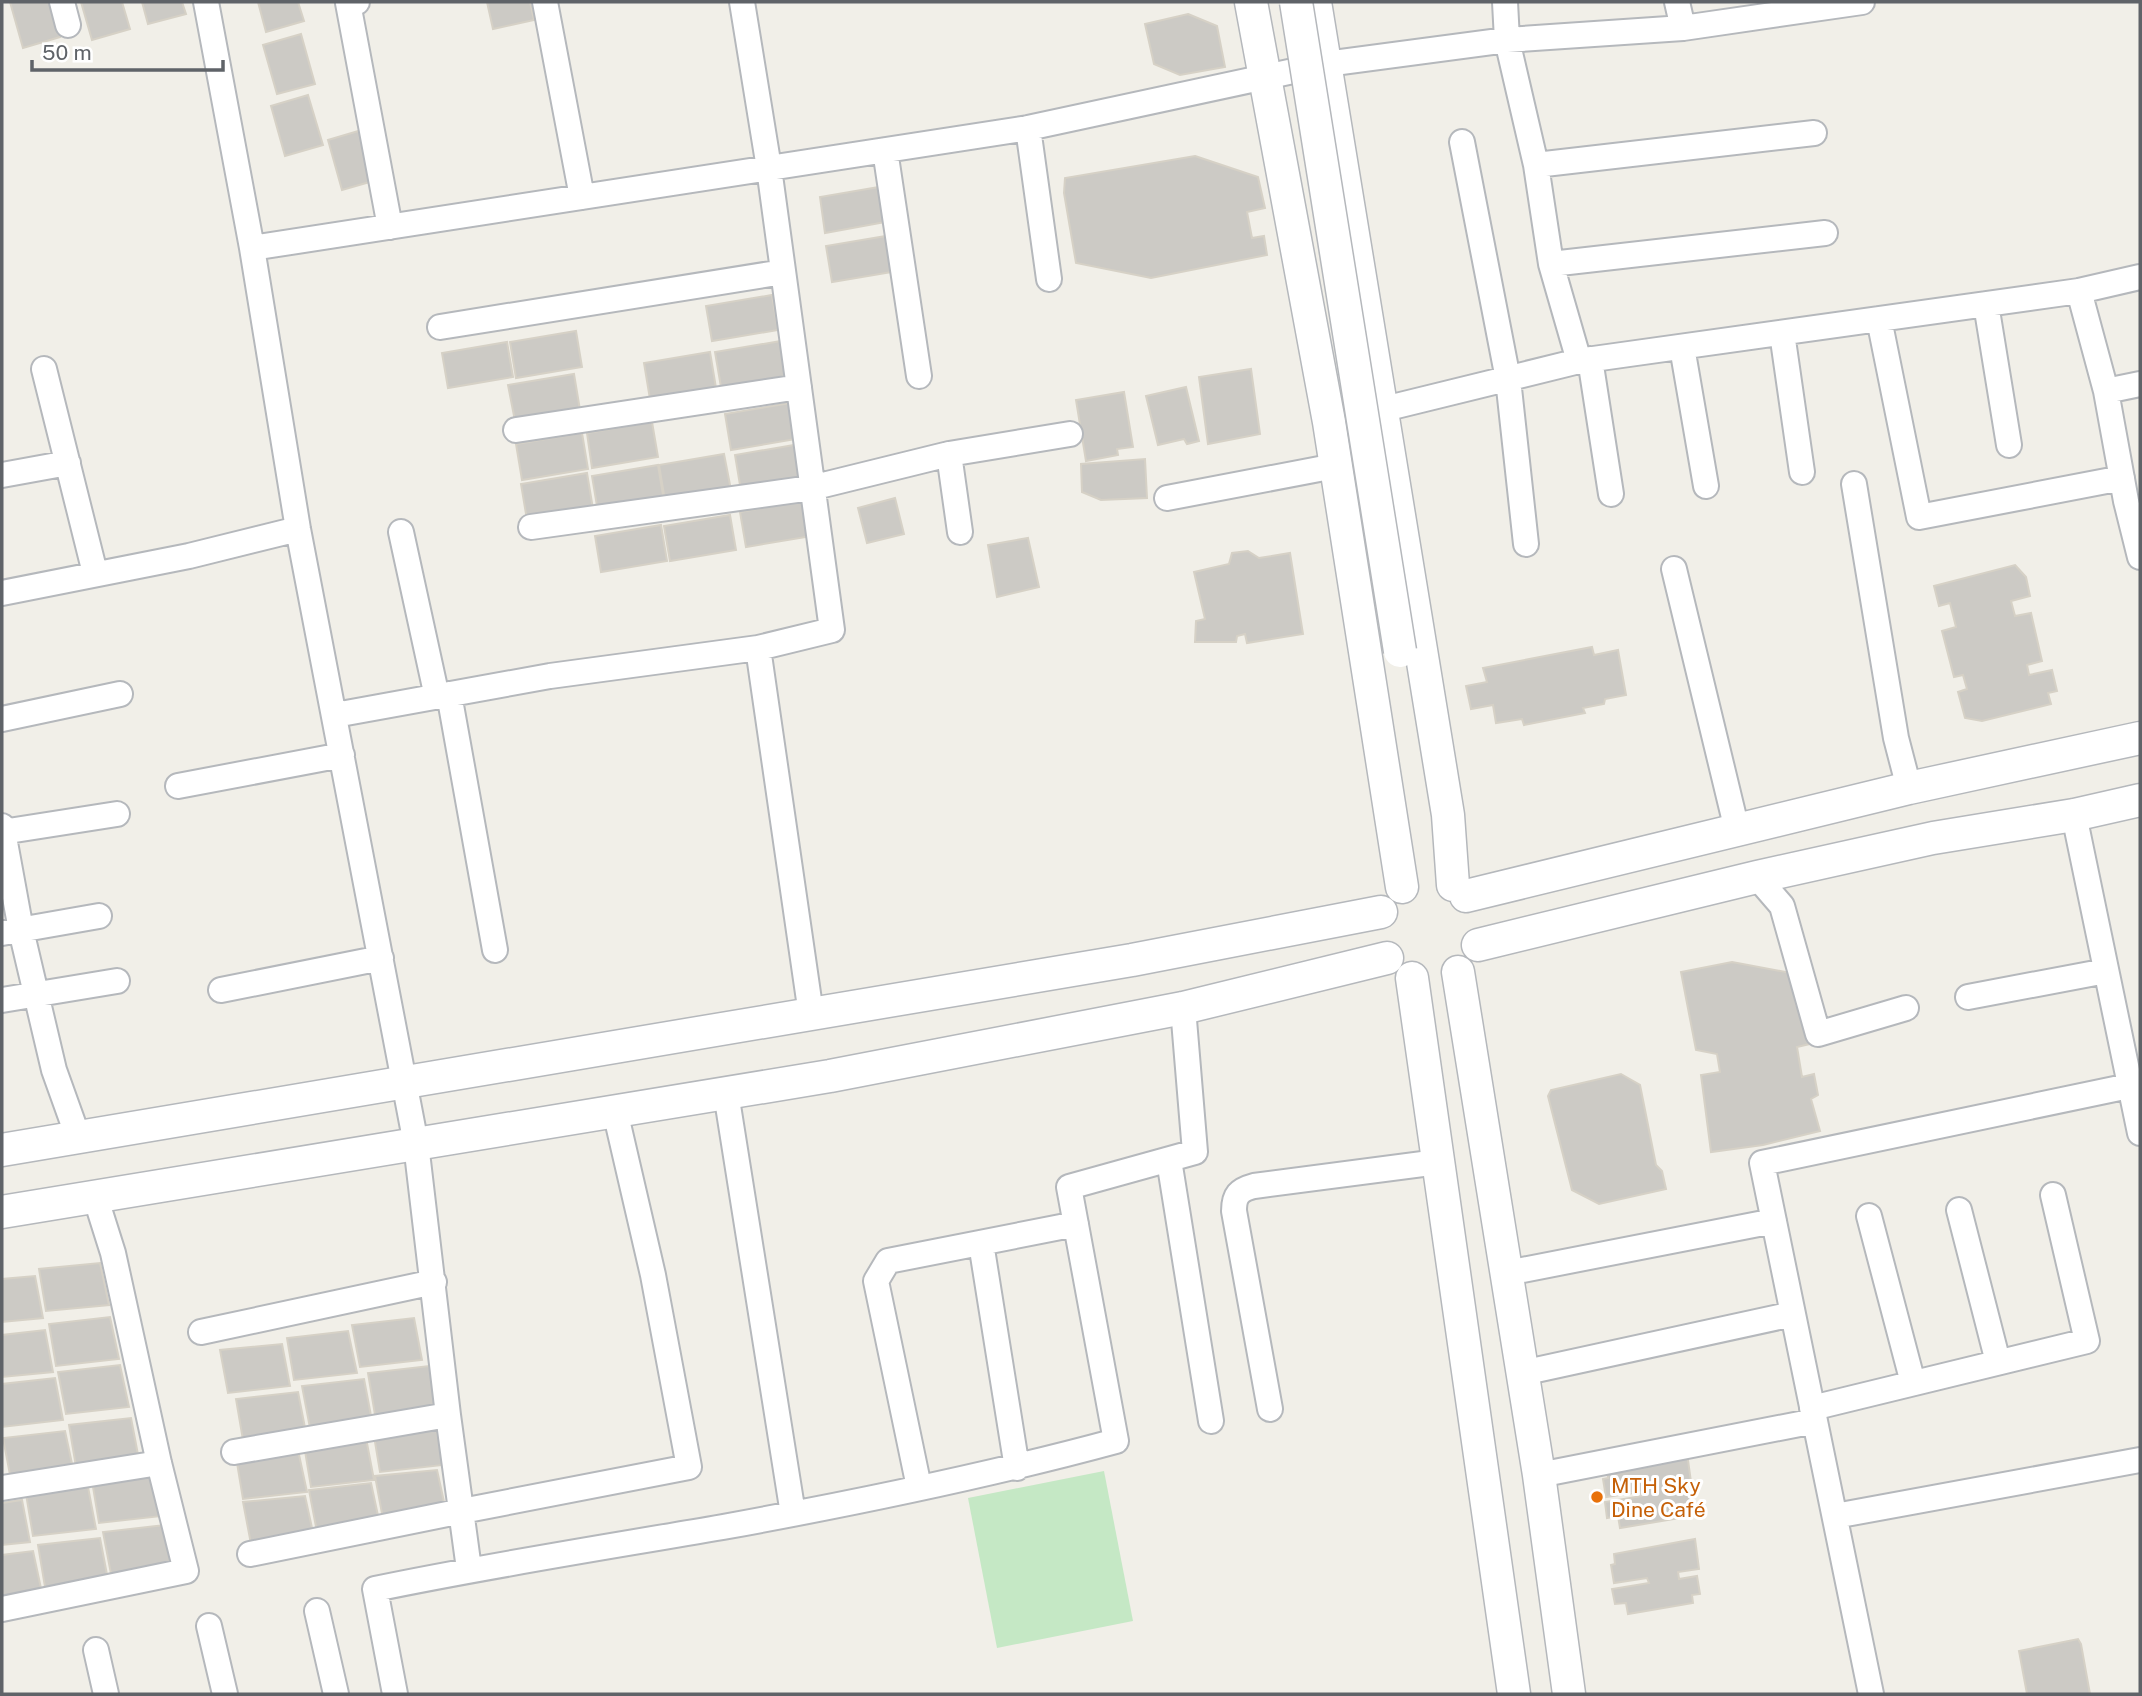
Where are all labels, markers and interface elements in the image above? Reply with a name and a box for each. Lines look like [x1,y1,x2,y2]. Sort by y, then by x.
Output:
scale bar [32,28,222,72]
text: 50 m [42,40,92,65]
place label: MTH Sky Dine Café [1611,1473,1706,1522]
marker: MTH Sky Dine Café [1589,1489,1605,1505]

